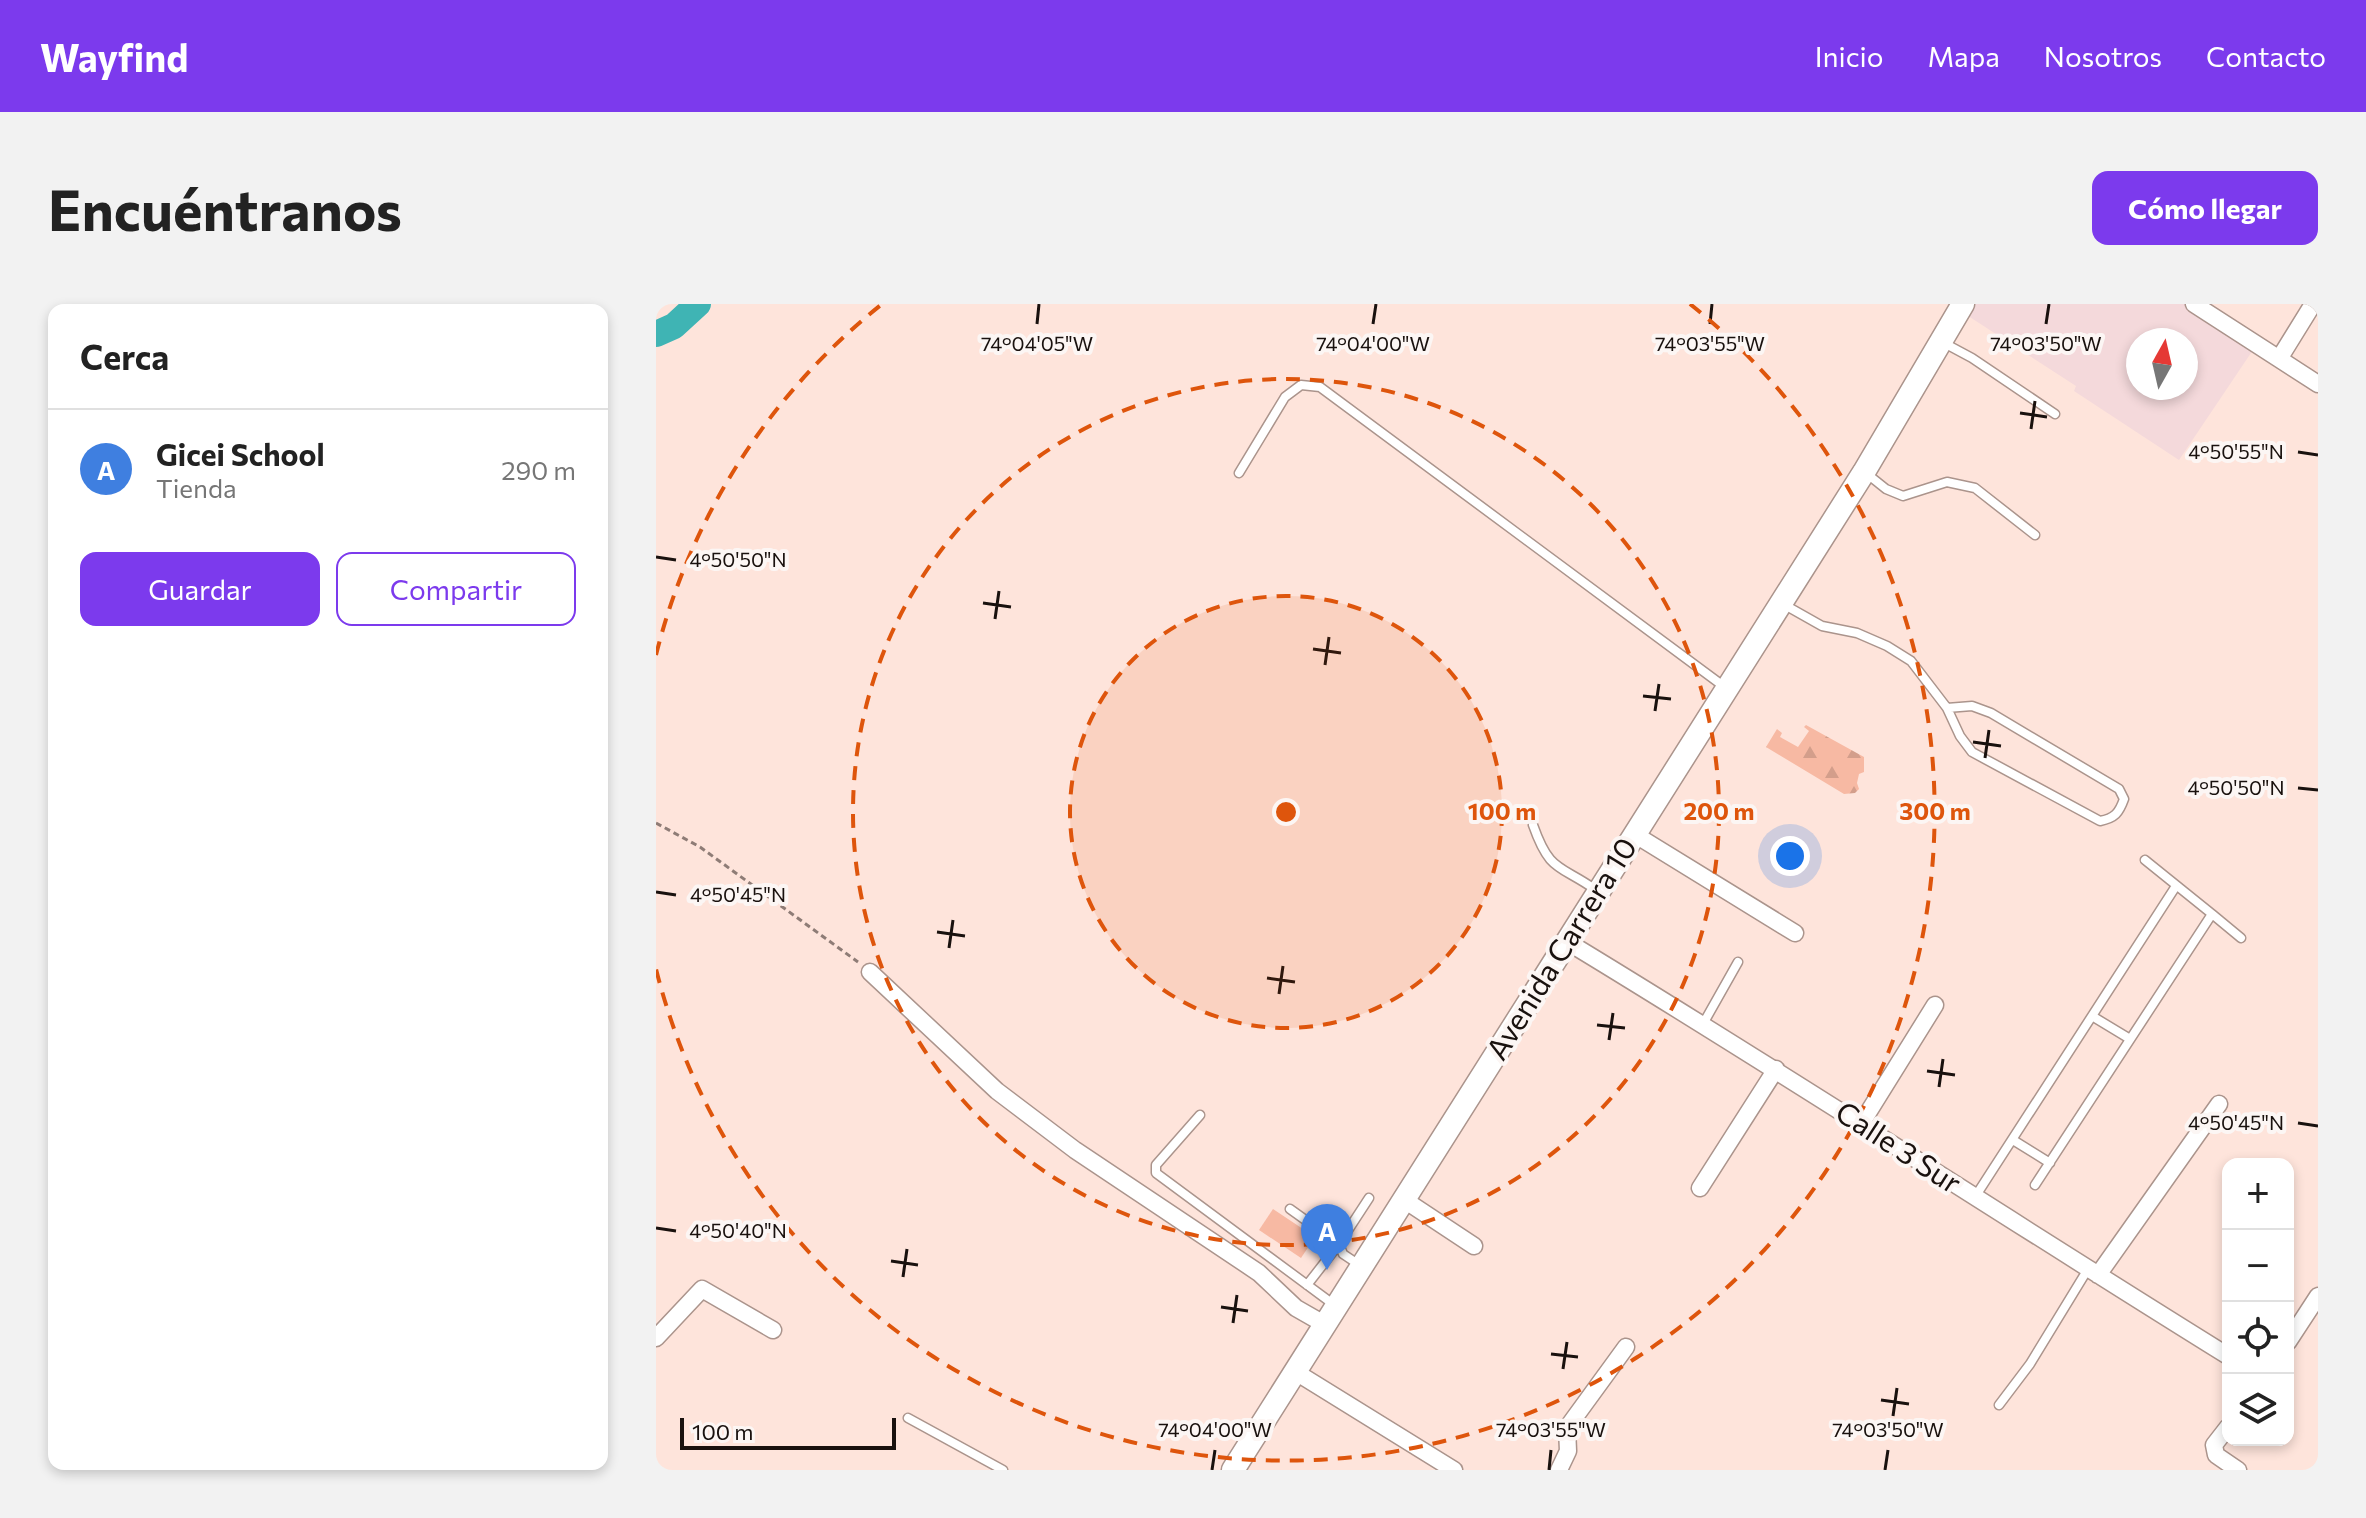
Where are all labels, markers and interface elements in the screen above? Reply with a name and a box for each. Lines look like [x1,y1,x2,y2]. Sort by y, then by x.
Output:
text: Wayfind [40,33,188,80]
text: Inicio [1815,39,1883,73]
text: Mapa [1927,39,2000,73]
text: Nosotros [2044,39,2162,73]
text: Contacto [2206,39,2326,73]
button: Cómo llegar [2092,171,2318,245]
text: Encuéntranos [48,174,402,243]
north arrow [2126,328,2198,400]
text: 74°04'05"W [981,331,1093,355]
text: 74°04'00"W [1316,331,1430,355]
text: 74°03'55"W [1655,331,1765,355]
text: 74°03'50"W [1990,331,2102,355]
text: Cerca [80,335,169,377]
text: Gicei School [156,435,325,472]
text: 4°50'55"N [2188,439,2284,463]
text: A [97,454,115,485]
text: 290 m [501,454,576,485]
text: Tienda [156,472,237,503]
text: 4°50'50"N [690,547,787,571]
button: Guardar [80,552,320,626]
button: Compartir [336,552,576,626]
text: 4°50'50"N [2188,775,2285,799]
text: 100 m [1468,796,1536,825]
text: 200 m [1684,796,1754,825]
text: 300 m [1899,796,1971,825]
centre of rings [1272,798,1300,826]
street label: Avenida Carrera 10 [1477,830,1643,1066]
your location [1770,836,1810,876]
text: 4°50'45"N [690,882,786,906]
street label: Calle 3 Sur [1830,1092,1969,1200]
text: 4°50'45"N [2188,1110,2284,1134]
map controls [2222,1158,2294,1446]
button: + [2222,1158,2294,1230]
pin: A [1301,1204,1353,1270]
text: 4°50'40"N [689,1218,787,1242]
button: − [2222,1230,2294,1302]
button: locate [2222,1302,2294,1374]
button: layers [2222,1374,2294,1446]
scale bar [680,1414,896,1450]
text: 74°04'00"W [1158,1417,1272,1441]
text: 74°03'55"W [1496,1417,1606,1441]
text: 74°03'50"W [1832,1417,1944,1441]
text: 100 m [692,1418,754,1445]

